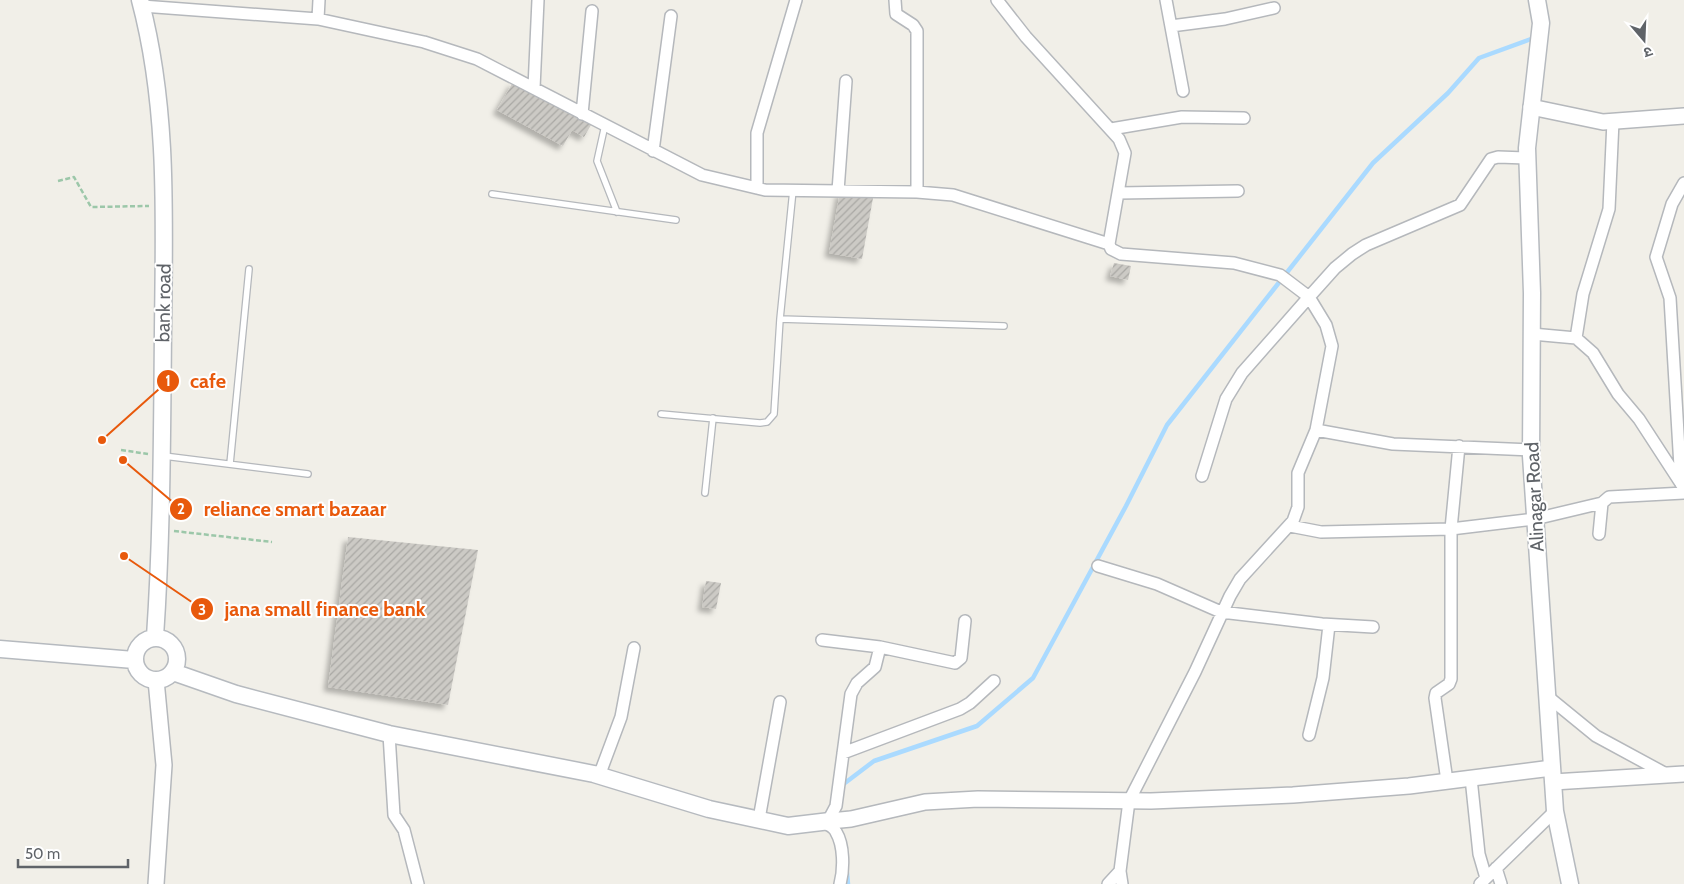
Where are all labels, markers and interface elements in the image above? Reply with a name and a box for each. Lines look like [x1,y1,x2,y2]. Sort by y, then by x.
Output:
north arrow [1619,15,1669,65]
text: उ [1641,42,1655,62]
street label: bank road [151,263,176,343]
callout: cafe [155,363,236,398]
text: cafe [190,369,226,393]
text: 1 [165,372,171,390]
street label: Alinagar Road [1520,441,1549,552]
callout: reliance smart bazaar [169,491,396,526]
text: reliance smart bazaar [204,497,387,521]
text: 2 [177,500,185,518]
callout: jana small finance bank [189,592,435,627]
text: jana small finance bank [224,597,426,621]
text: 3 [198,601,206,619]
scale bar [18,836,128,868]
text: 50 m [25,845,60,863]

